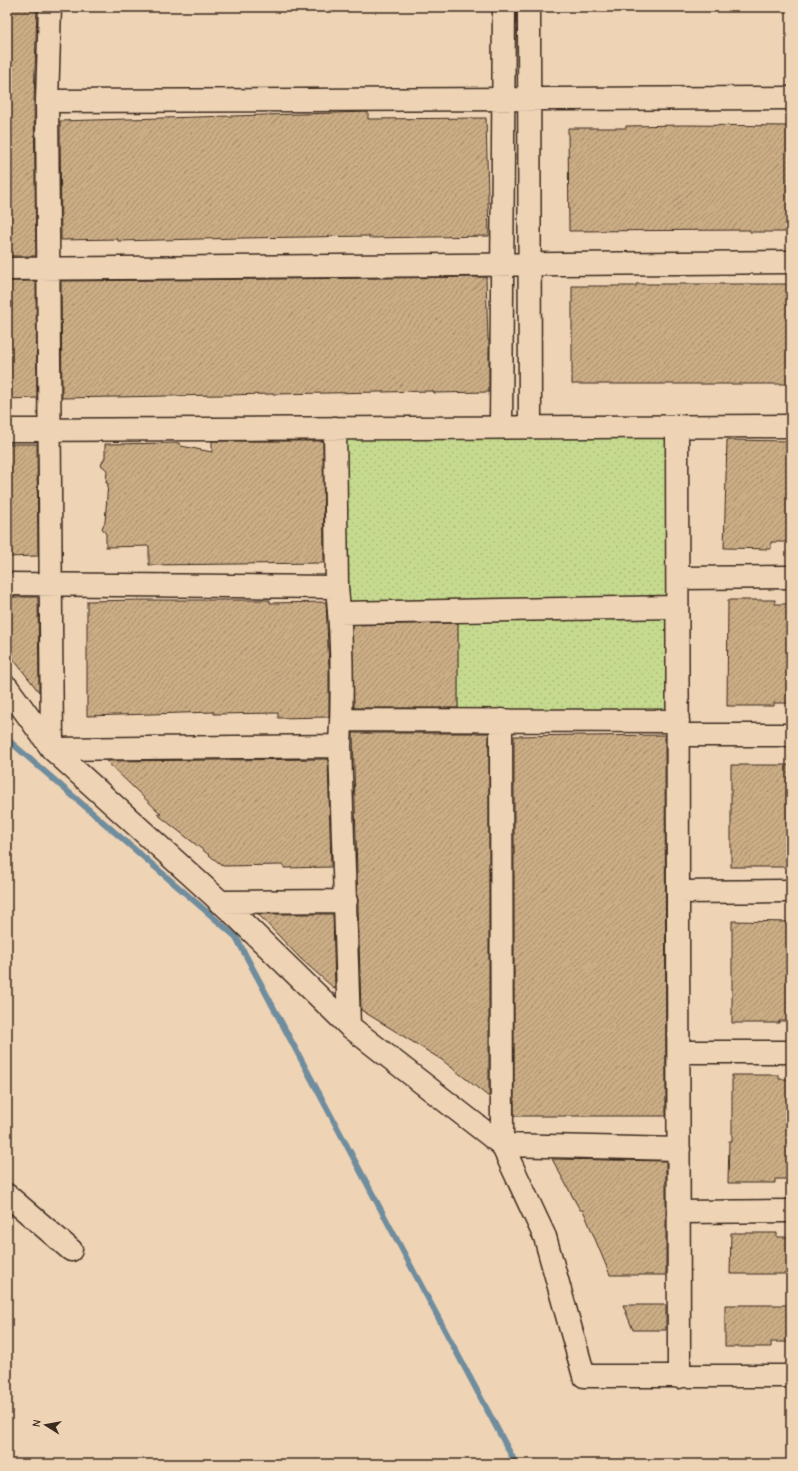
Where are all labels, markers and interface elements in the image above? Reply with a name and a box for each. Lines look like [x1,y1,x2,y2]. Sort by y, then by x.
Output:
north arrow [26,1405,66,1445]
text: N [30,1418,44,1428]

